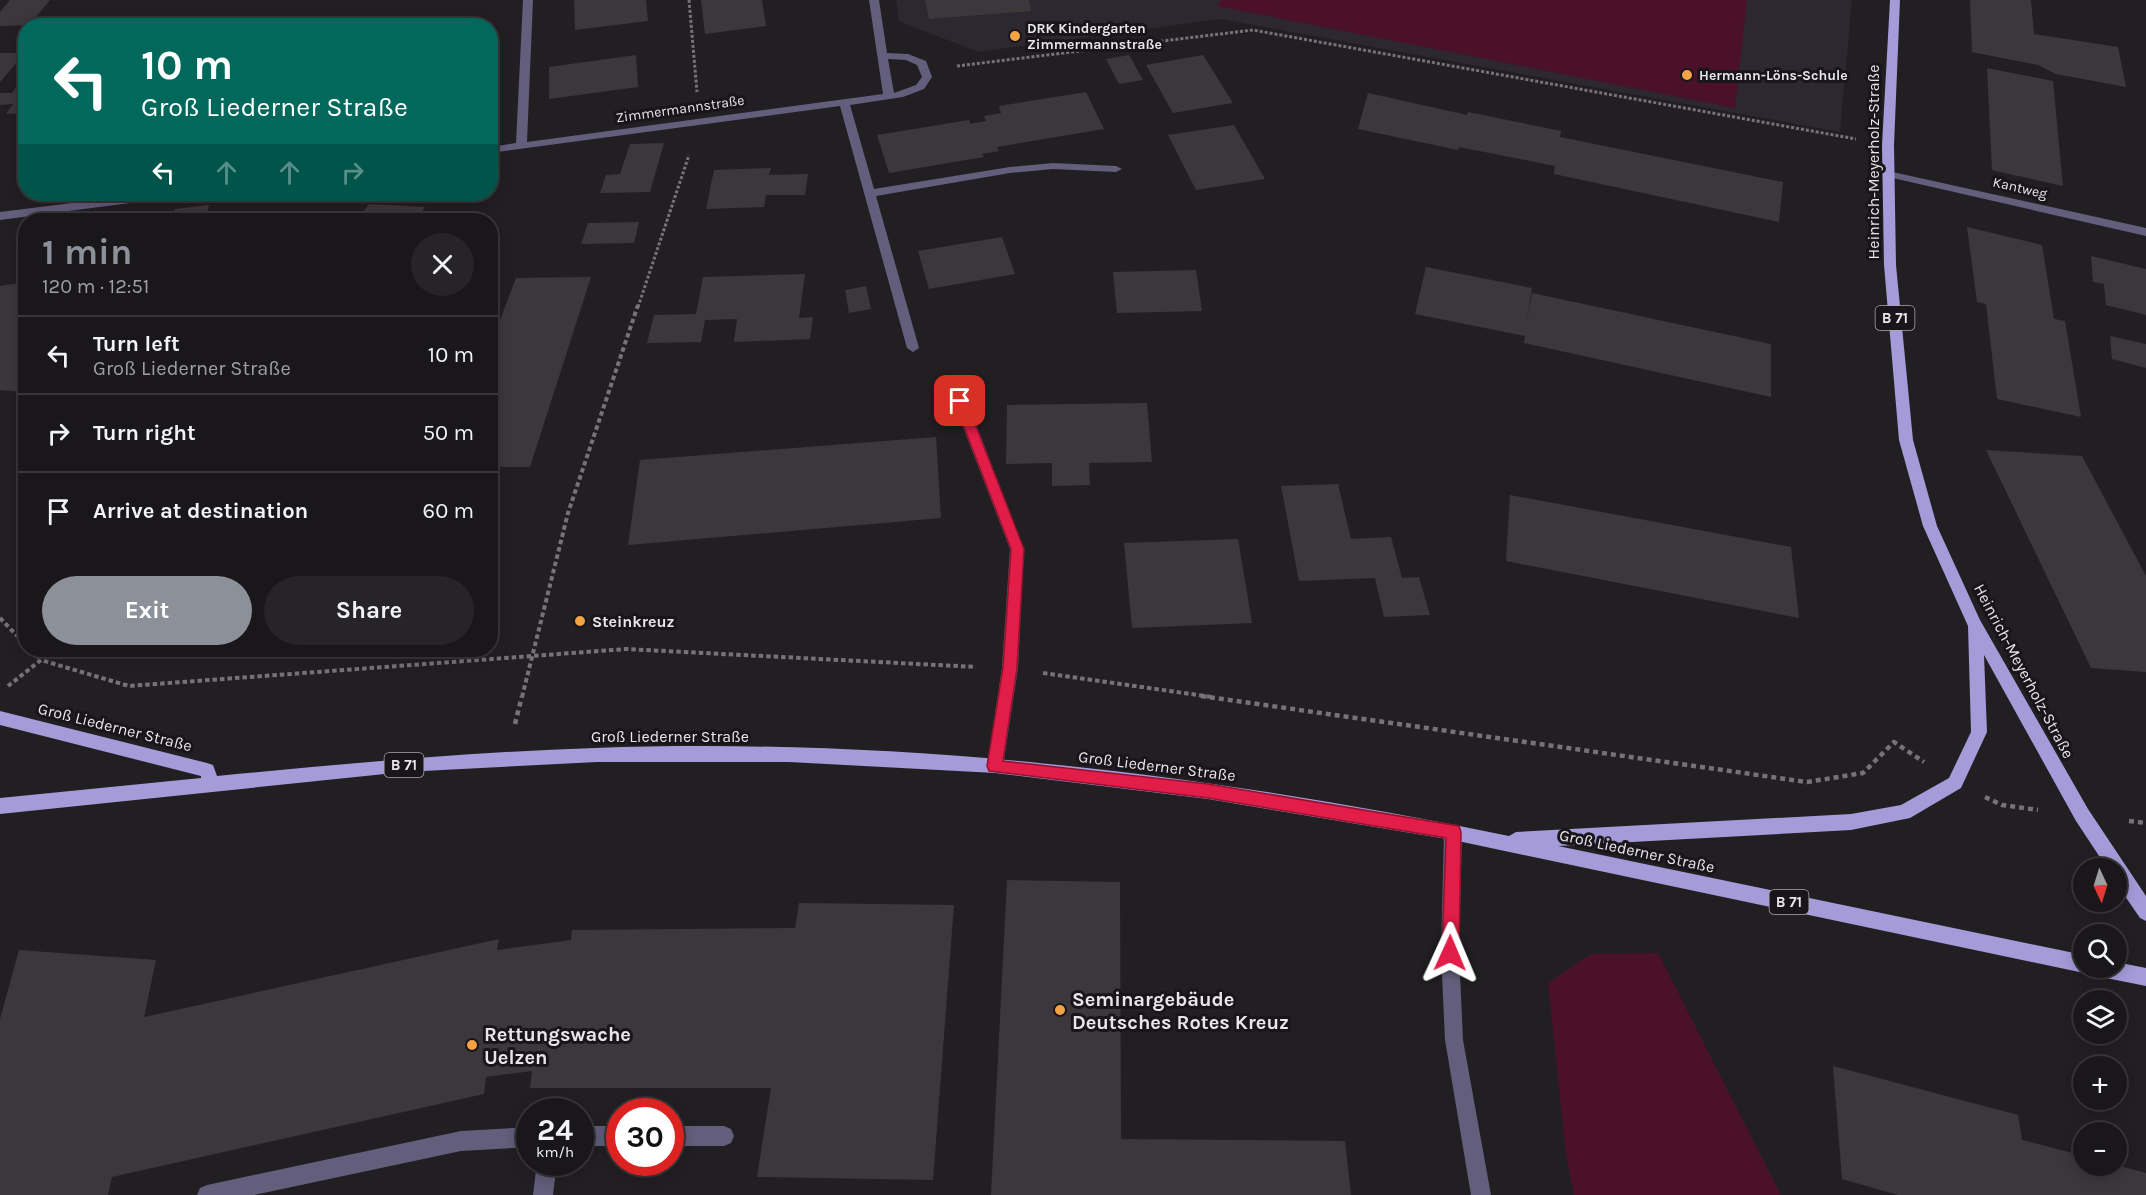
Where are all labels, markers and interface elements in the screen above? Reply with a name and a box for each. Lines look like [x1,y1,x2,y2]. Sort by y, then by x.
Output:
place label: DRK Kindergarten Zimmermannstraße [1027,20,1162,53]
marker: DRK Kindergarten Zimmermannstraße [1008,29,1022,43]
text: 10 m [141,40,233,90]
icon: left [42,42,120,120]
street label: Heinrich-Meyerholz-Straße [1864,65,1883,259]
place label: Hermann-Löns-Schule [1699,67,1848,84]
marker: Hermann-Löns-Schule [1680,68,1694,82]
text: Groß Liederner Straße [141,91,408,123]
street label: Zimmermannstraße [615,92,745,126]
icon: left [147,156,180,189]
icon: ahead [210,156,243,189]
icon: ahead [273,156,306,189]
icon: right [336,156,369,189]
street label: Kantweg [1991,174,2049,203]
text: 1 min [42,231,132,273]
button: close [411,233,474,296]
text: 120 m · 12:51 [42,275,149,298]
road number: B 71 [1876,306,1914,330]
text: Turn left [93,331,180,357]
icon: left [42,339,75,372]
text: 10 m [428,342,474,368]
text: Groß Liederner Straße [93,357,291,380]
pin [934,375,985,426]
icon: arrive [943,384,976,417]
icon: right [42,417,75,450]
text: Turn right [93,420,196,446]
text: 50 m [423,420,474,446]
icon: arrive [42,495,75,528]
text: Arrive at destination [93,498,308,524]
text: 60 m [423,498,474,524]
button: Exit [42,576,252,645]
button: Share [264,576,474,645]
street label: Heinrich-Meyerholz-Straße [1970,580,2078,762]
place label: Steinkreuz [592,612,674,631]
marker: Steinkreuz [573,614,587,628]
street label: Groß Liederner Straße [36,699,194,755]
street label: Groß Liederner Straße [591,727,749,746]
street label: Groß Liederner Straße [1077,747,1237,785]
road number: B 71 [384,753,424,777]
street label: Groß Liederner Straße [1558,825,1716,877]
north arrow [2073,858,2127,912]
map controls [2073,858,2127,1176]
road number: B 71 [1770,890,1808,914]
position arrow [1418,921,1482,985]
button: search [2073,924,2127,978]
place label: Seminargebäude Deutsches Rotes Kreuz [1072,988,1289,1034]
button: layers [2073,990,2127,1044]
marker: Seminargebäude Deutsches Rotes Kreuz [1053,1003,1067,1017]
place label: Rettungswache Uelzen [484,1023,631,1069]
marker: Rettungswache Uelzen [465,1038,479,1052]
button: + [2073,1056,2127,1110]
speed limit sign: 30 [606,1098,684,1176]
text: 24 [537,1112,573,1148]
button: − [2073,1122,2127,1176]
text: km/h [536,1143,574,1161]

